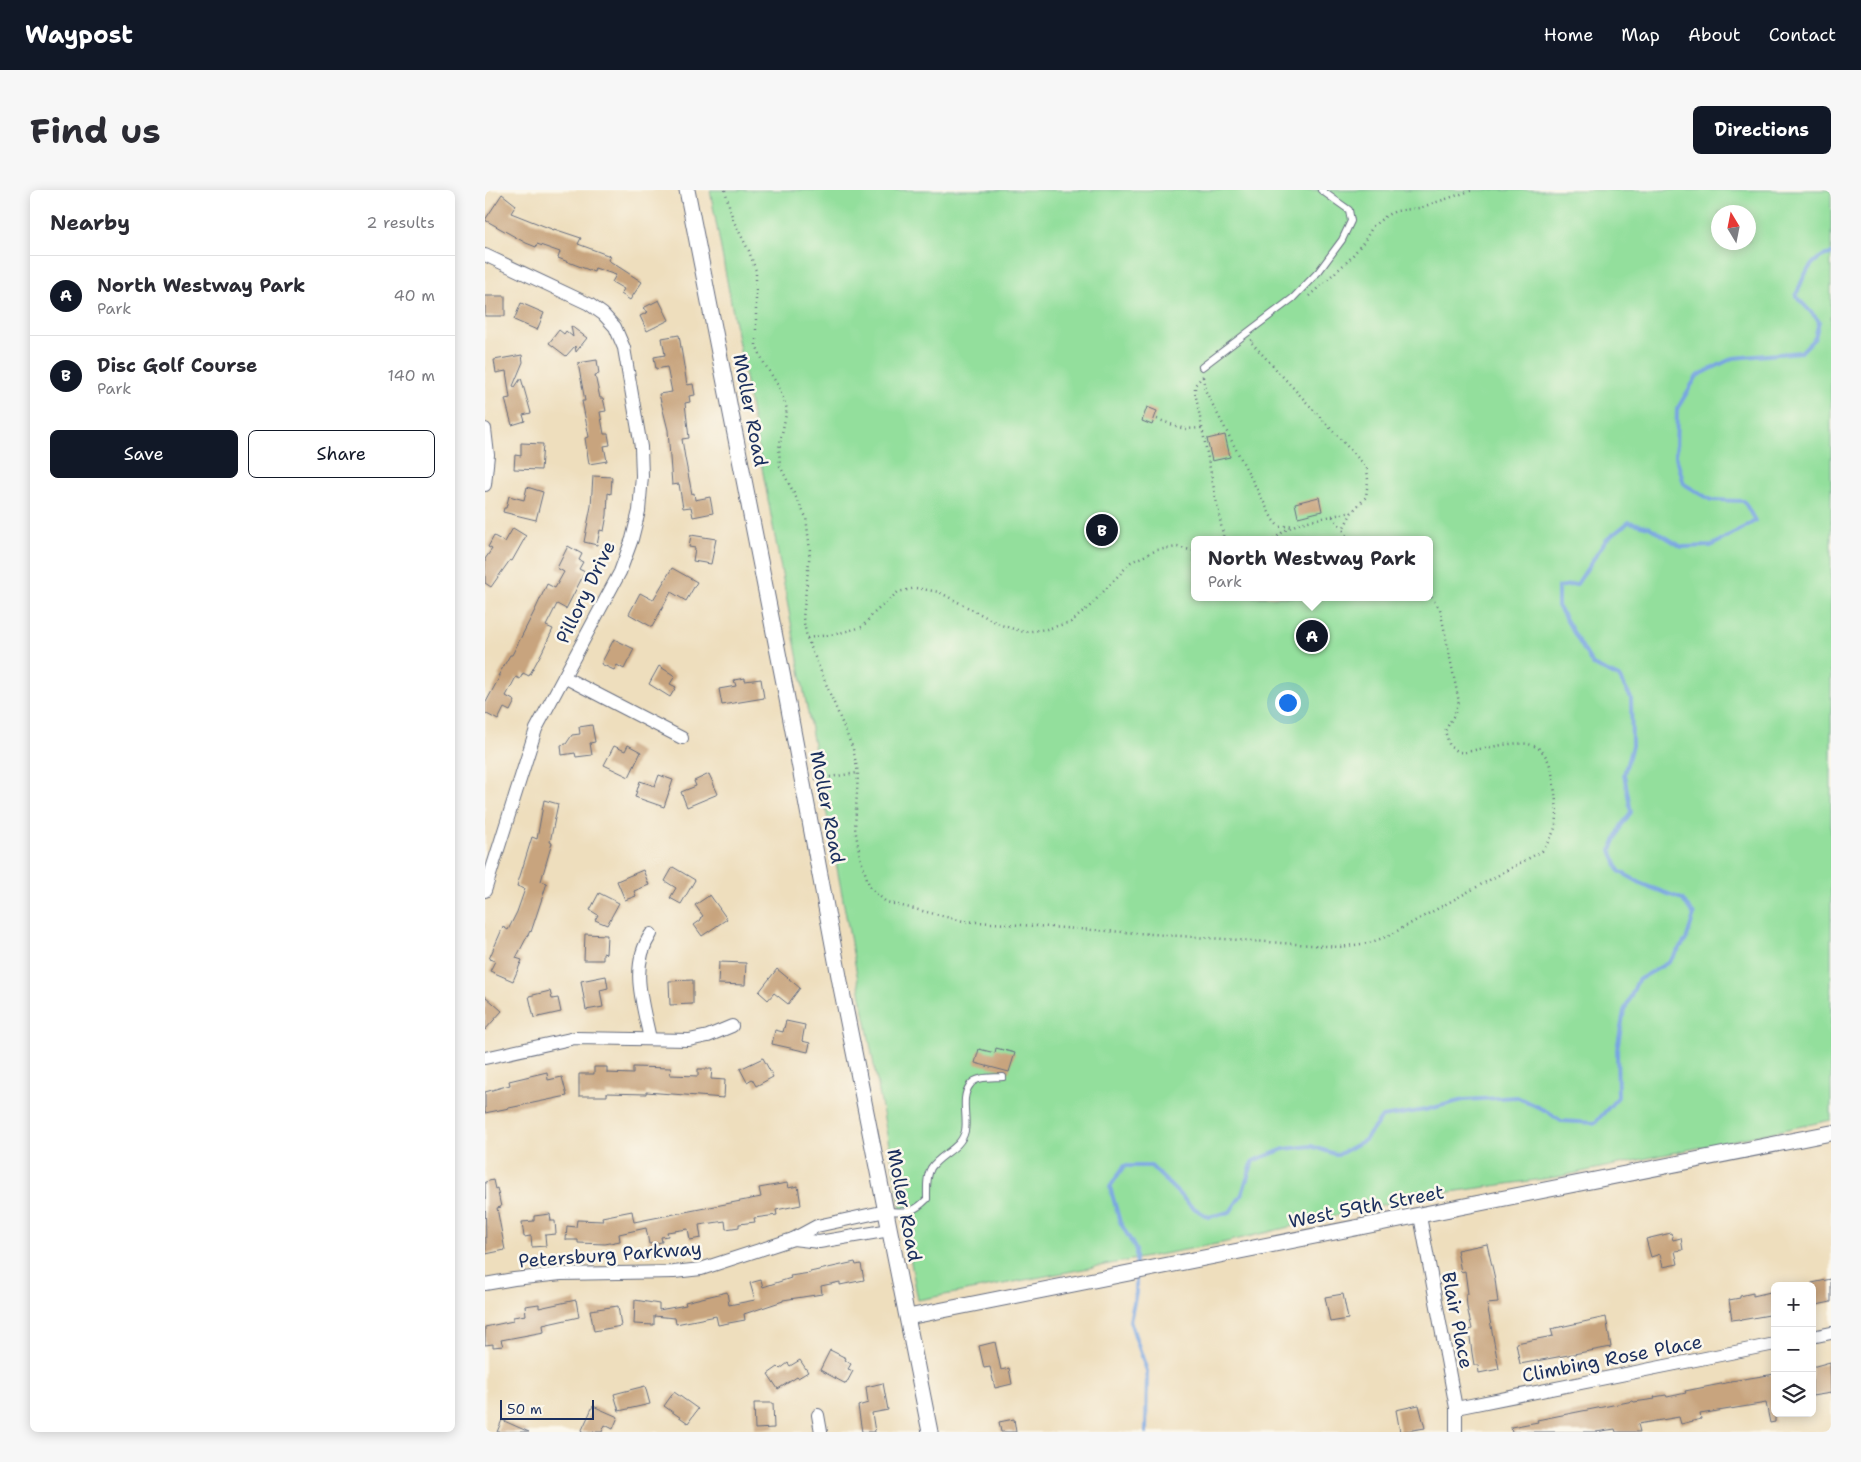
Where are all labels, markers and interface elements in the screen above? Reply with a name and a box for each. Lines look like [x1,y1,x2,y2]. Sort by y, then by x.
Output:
text: Waypost [25,19,133,51]
text: Home [1544,23,1593,47]
text: Map [1621,23,1660,47]
text: About [1688,23,1741,47]
text: Contact [1769,23,1836,47]
button: Directions [1693,106,1831,154]
text: Find us [30,107,161,154]
north arrow [1711,205,1756,250]
text: Nearby [50,209,130,237]
text: 2 results [366,212,435,233]
text: North Westway Park [97,273,305,298]
text: A [60,285,72,306]
text: 40 m [393,285,435,306]
text: Park [97,298,131,319]
street label: Moller Road [727,352,774,469]
text: Disc Golf Course [97,353,257,378]
text: B [61,365,71,386]
text: 140 m [388,365,435,386]
text: Park [97,378,131,399]
button: Save [50,430,238,478]
button: Share [248,430,435,478]
pin: B [1086,511,1118,549]
popup [1191,536,1433,601]
street label: Pillory Drive [550,537,621,648]
text: North Westway Park [1208,546,1416,571]
text: Park [1208,571,1242,592]
pin: A [1296,617,1328,655]
your location [1275,690,1301,716]
street label: Moller Road [804,749,851,866]
street label: Moller Road [881,1147,928,1264]
street label: West 59th Street [1286,1179,1446,1234]
street label: Petersburg Parkway [518,1236,703,1273]
street label: Blair Place [1436,1270,1479,1371]
map controls [1771,1282,1816,1417]
button: + [1771,1282,1816,1327]
button: − [1771,1327,1816,1372]
street label: Climbing Rose Place [1520,1329,1704,1388]
button: layers [1771,1372,1816,1417]
scale bar [500,1397,594,1420]
text: 50 m [507,1400,542,1418]

